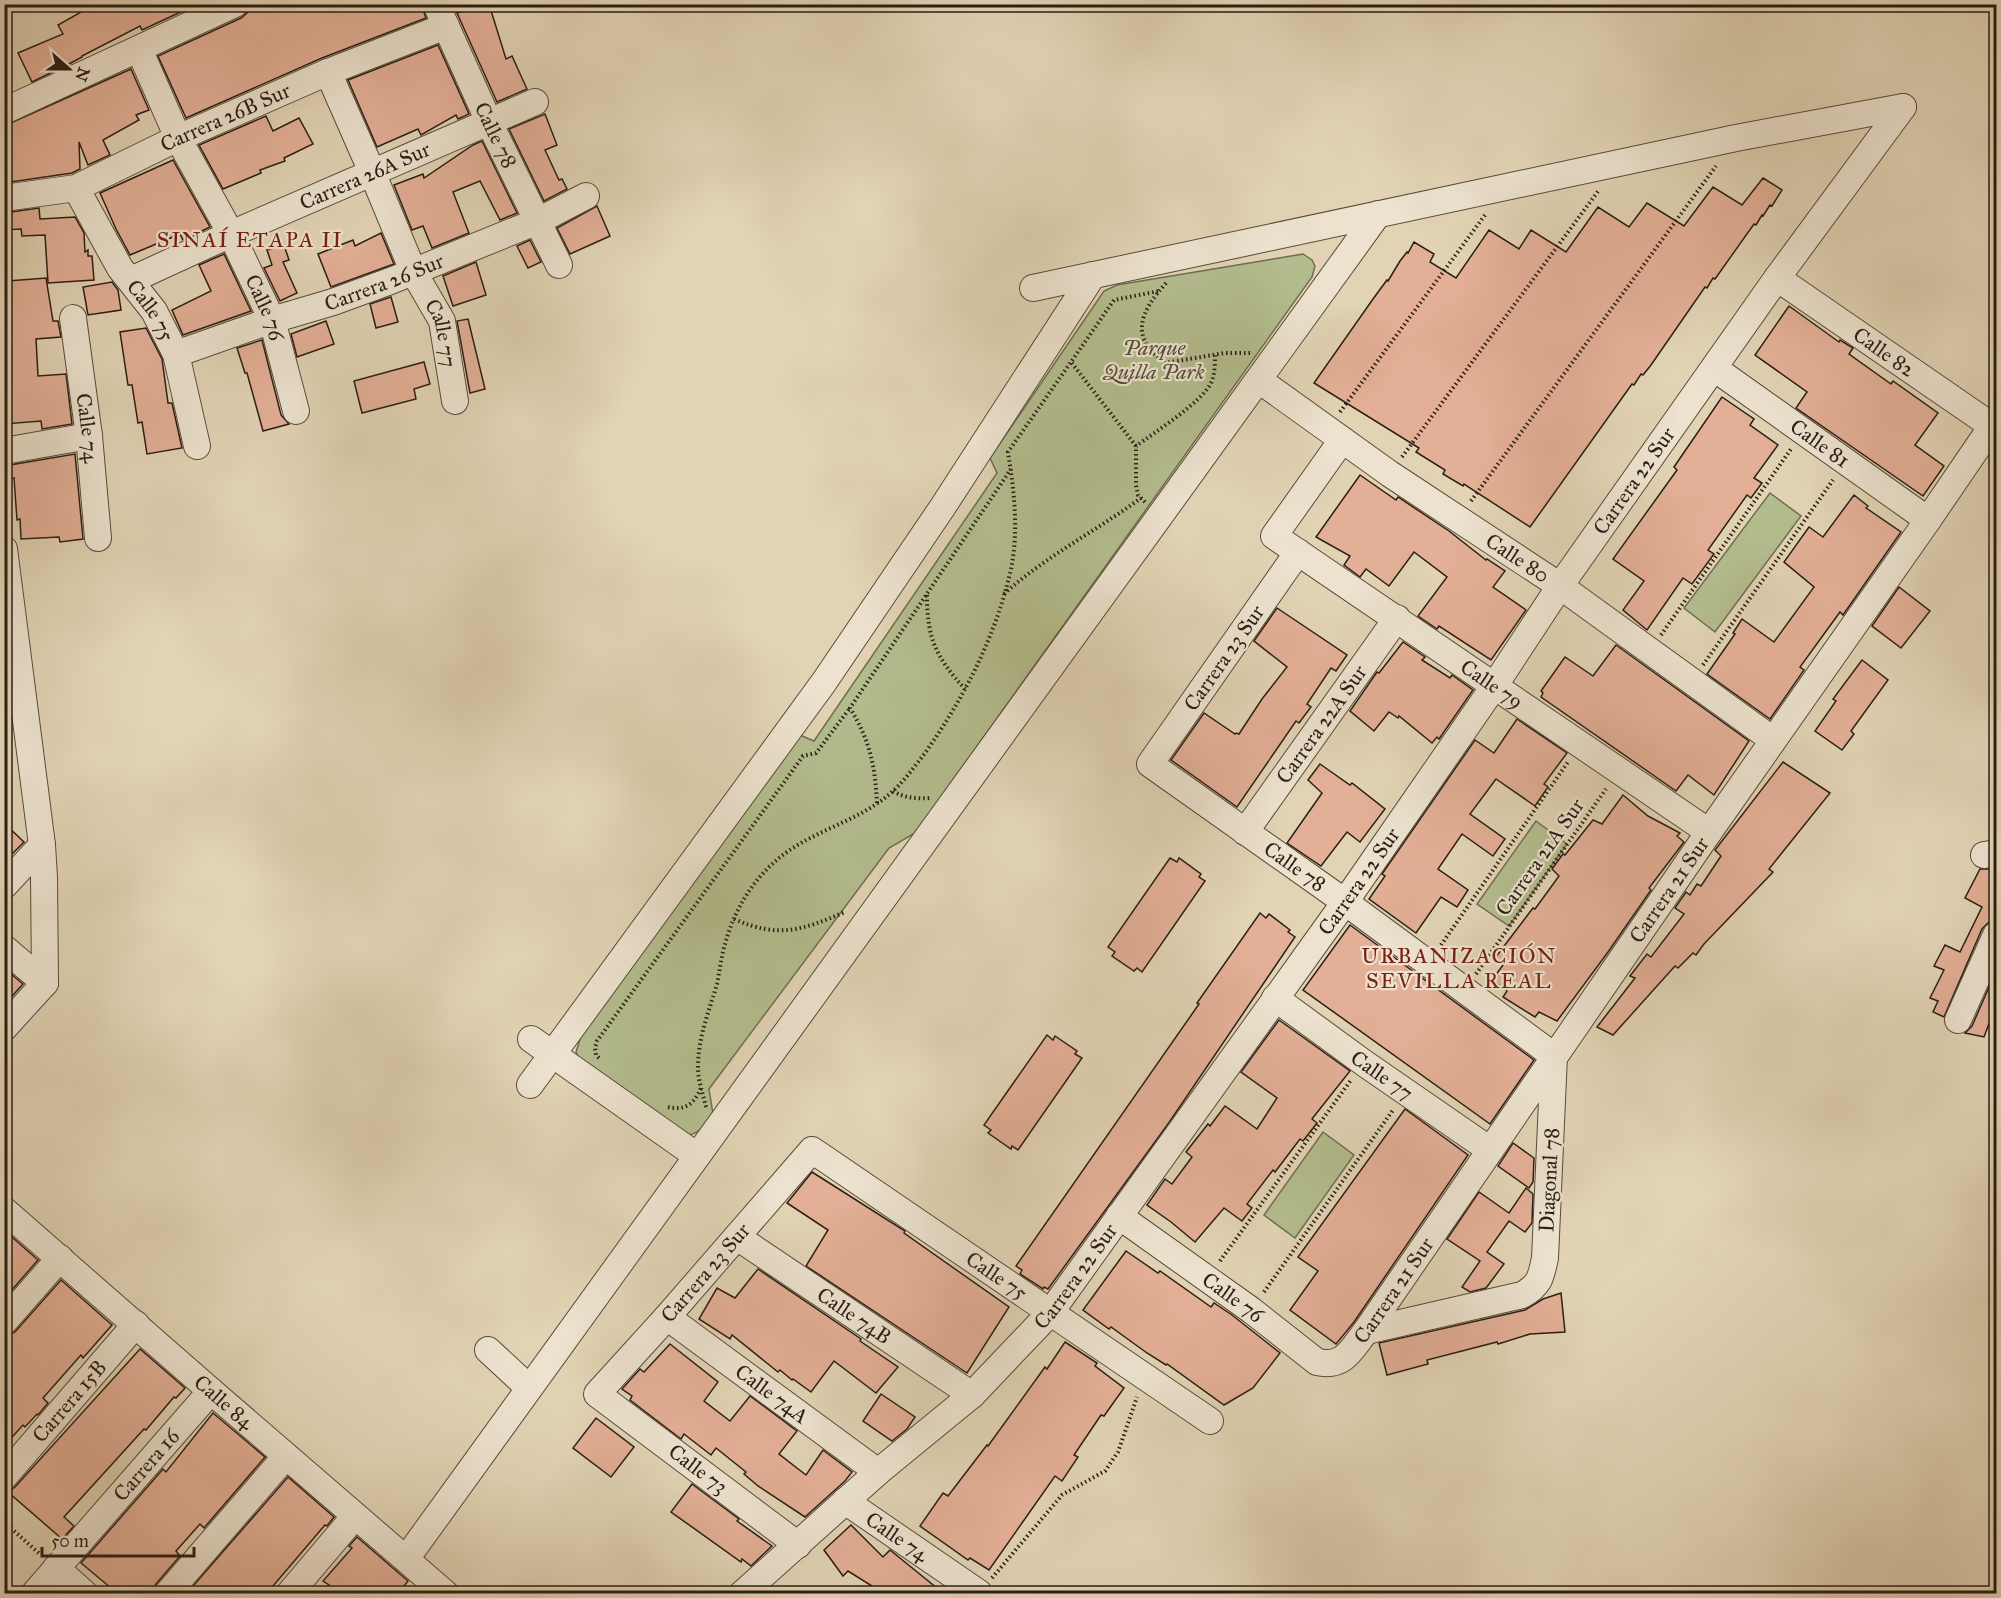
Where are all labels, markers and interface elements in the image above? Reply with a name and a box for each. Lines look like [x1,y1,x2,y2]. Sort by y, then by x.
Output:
north arrow [39,39,99,99]
text: N [71,64,94,84]
street label: Carrera 26B Sur [156,77,295,158]
street label: Calle 78 [469,98,523,172]
street label: Carrera 26A Sur [296,136,434,216]
district label: SINAÍ ETAPA II [157,226,343,253]
street label: Carrera 26 Sur [321,248,448,317]
street label: Calle 76 [239,270,290,345]
street label: Calle 75 [121,274,180,346]
street label: Calle 77 [419,294,462,369]
street label: Calle 82 [1848,321,1920,383]
park label: Parque Quilla Park [1102,335,1205,385]
street label: Calle 74 [70,391,104,465]
street label: Calle 81 [1785,413,1855,473]
street label: Carrera 22 Sur [1587,422,1681,540]
street label: Calle 80 [1481,528,1554,588]
street label: Carrera 23 Sur [1178,600,1270,716]
street label: Calle 79 [1455,654,1528,715]
street label: Carrera 22A Sur [1270,660,1372,789]
street label: Carrera 21A Sur [1490,793,1590,921]
street label: Carrera 22 Sur [1312,823,1405,940]
street label: Carrera 21 Sur [1624,832,1715,948]
street label: Calle 78 [1259,836,1331,897]
district label: URBANIZACIÓN SEVILLA REAL [1361,942,1557,994]
street label: Calle 77 [1346,1045,1418,1106]
street label: Diagonal 78 [1533,1127,1565,1233]
street label: Carrera 23 Sur [655,1218,756,1328]
street label: Carrera 22 Sur [1028,1218,1123,1335]
street label: Carrera 21 Sur [1348,1232,1439,1349]
street label: Calle 75 [961,1246,1033,1306]
street label: Calle 76 [1197,1266,1270,1329]
street label: Calle 74B [812,1281,896,1350]
street label: Carrera 15B [27,1355,112,1448]
street label: Calle 74A [730,1359,813,1429]
street label: Calle 84 [189,1369,260,1436]
street label: Carrera 16 [108,1423,186,1507]
street label: Calle 73 [663,1438,733,1500]
street label: Calle 74 [861,1506,934,1568]
scale bar [42,1520,194,1558]
text: 50 m [51,1530,89,1552]

